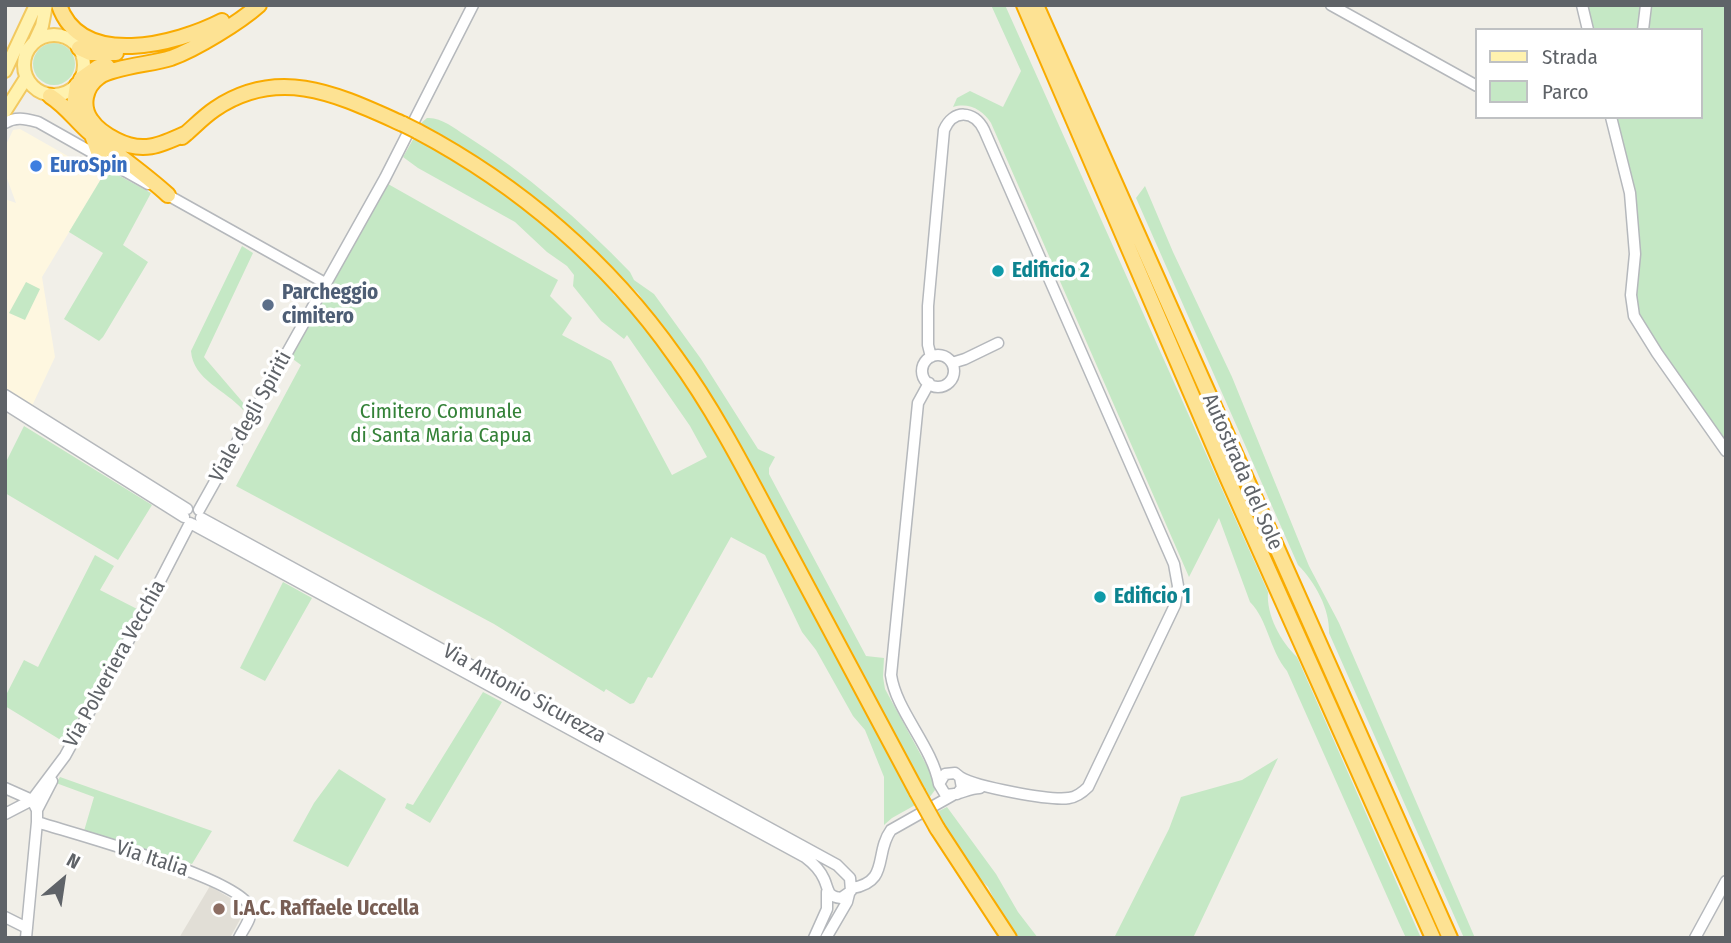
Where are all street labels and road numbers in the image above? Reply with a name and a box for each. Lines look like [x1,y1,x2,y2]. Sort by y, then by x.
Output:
street label: Viale degli Spiriti [205,347,297,487]
street label: Autostrada del Sole [1196,390,1288,554]
street label: Via Polveriera Vecchia [59,576,171,752]
street label: Via Antonio Sicurezza [438,639,610,749]
street label: Via Italia [113,835,191,883]

